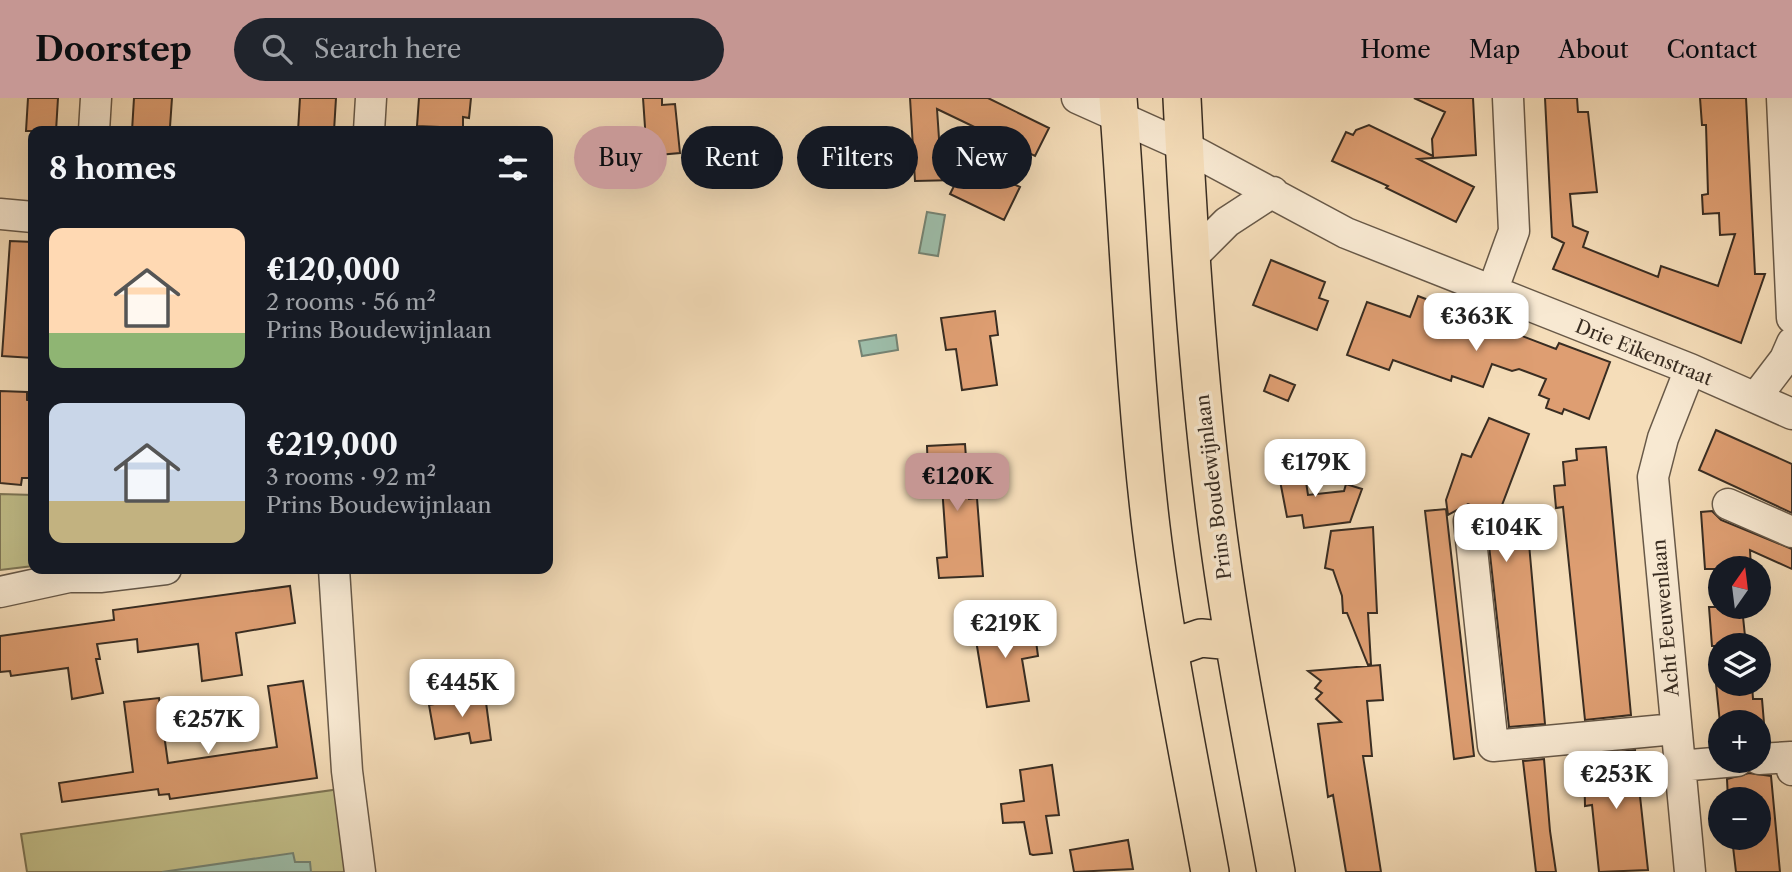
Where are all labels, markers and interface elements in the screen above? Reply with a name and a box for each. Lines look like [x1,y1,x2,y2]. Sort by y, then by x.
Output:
search box [234,18,724,81]
text: Doorstep [35,29,192,70]
icon: search [258,30,296,68]
text: Search here [314,33,461,65]
text: Home [1360,35,1431,64]
text: Map [1469,35,1520,64]
text: About [1558,35,1629,64]
text: Contact [1667,35,1757,64]
chip: Buy [574,126,667,189]
chip: Rent [681,126,783,189]
chip: Filters [797,126,918,189]
chip: New [932,126,1032,189]
icon: filters [494,149,532,187]
text: 8 homes [49,150,176,187]
text: €120,000 [266,251,400,288]
icon: home [105,256,189,340]
text: 2 rooms · 56 m² [266,288,436,316]
pin: €363K [1427,294,1525,353]
text: €363K [1440,302,1512,330]
street label: Drie Eikenstraat [1572,314,1716,391]
text: Prins Boudewijnlaan [266,316,492,344]
street label: Prins Boudewijnlaan [1191,393,1236,581]
text: €219,000 [266,426,398,463]
icon: home [105,431,189,515]
pin: €179K [1266,440,1364,499]
text: €179K [1280,448,1350,476]
pin: €120K [908,454,1006,513]
text: €120K [921,462,993,490]
text: 3 rooms · 92 m² [266,463,436,491]
text: Prins Boudewijnlaan [266,491,492,519]
pin: €104K [1457,504,1555,564]
text: €104K [1470,513,1542,541]
street label: Acht Eeuwenlaan [1647,538,1684,699]
north arrow [1708,556,1771,620]
map controls [1708,556,1771,850]
pin: €219K [956,601,1054,660]
text: €219K [970,609,1040,637]
button: layers [1708,633,1771,696]
pin: €445K [413,660,511,719]
text: €445K [426,668,498,696]
pin: €257K [159,696,257,756]
text: €257K [172,705,244,733]
button: + [1708,710,1771,773]
pin: €253K [1567,752,1665,811]
text: €253K [1580,760,1652,788]
button: − [1708,787,1771,850]

